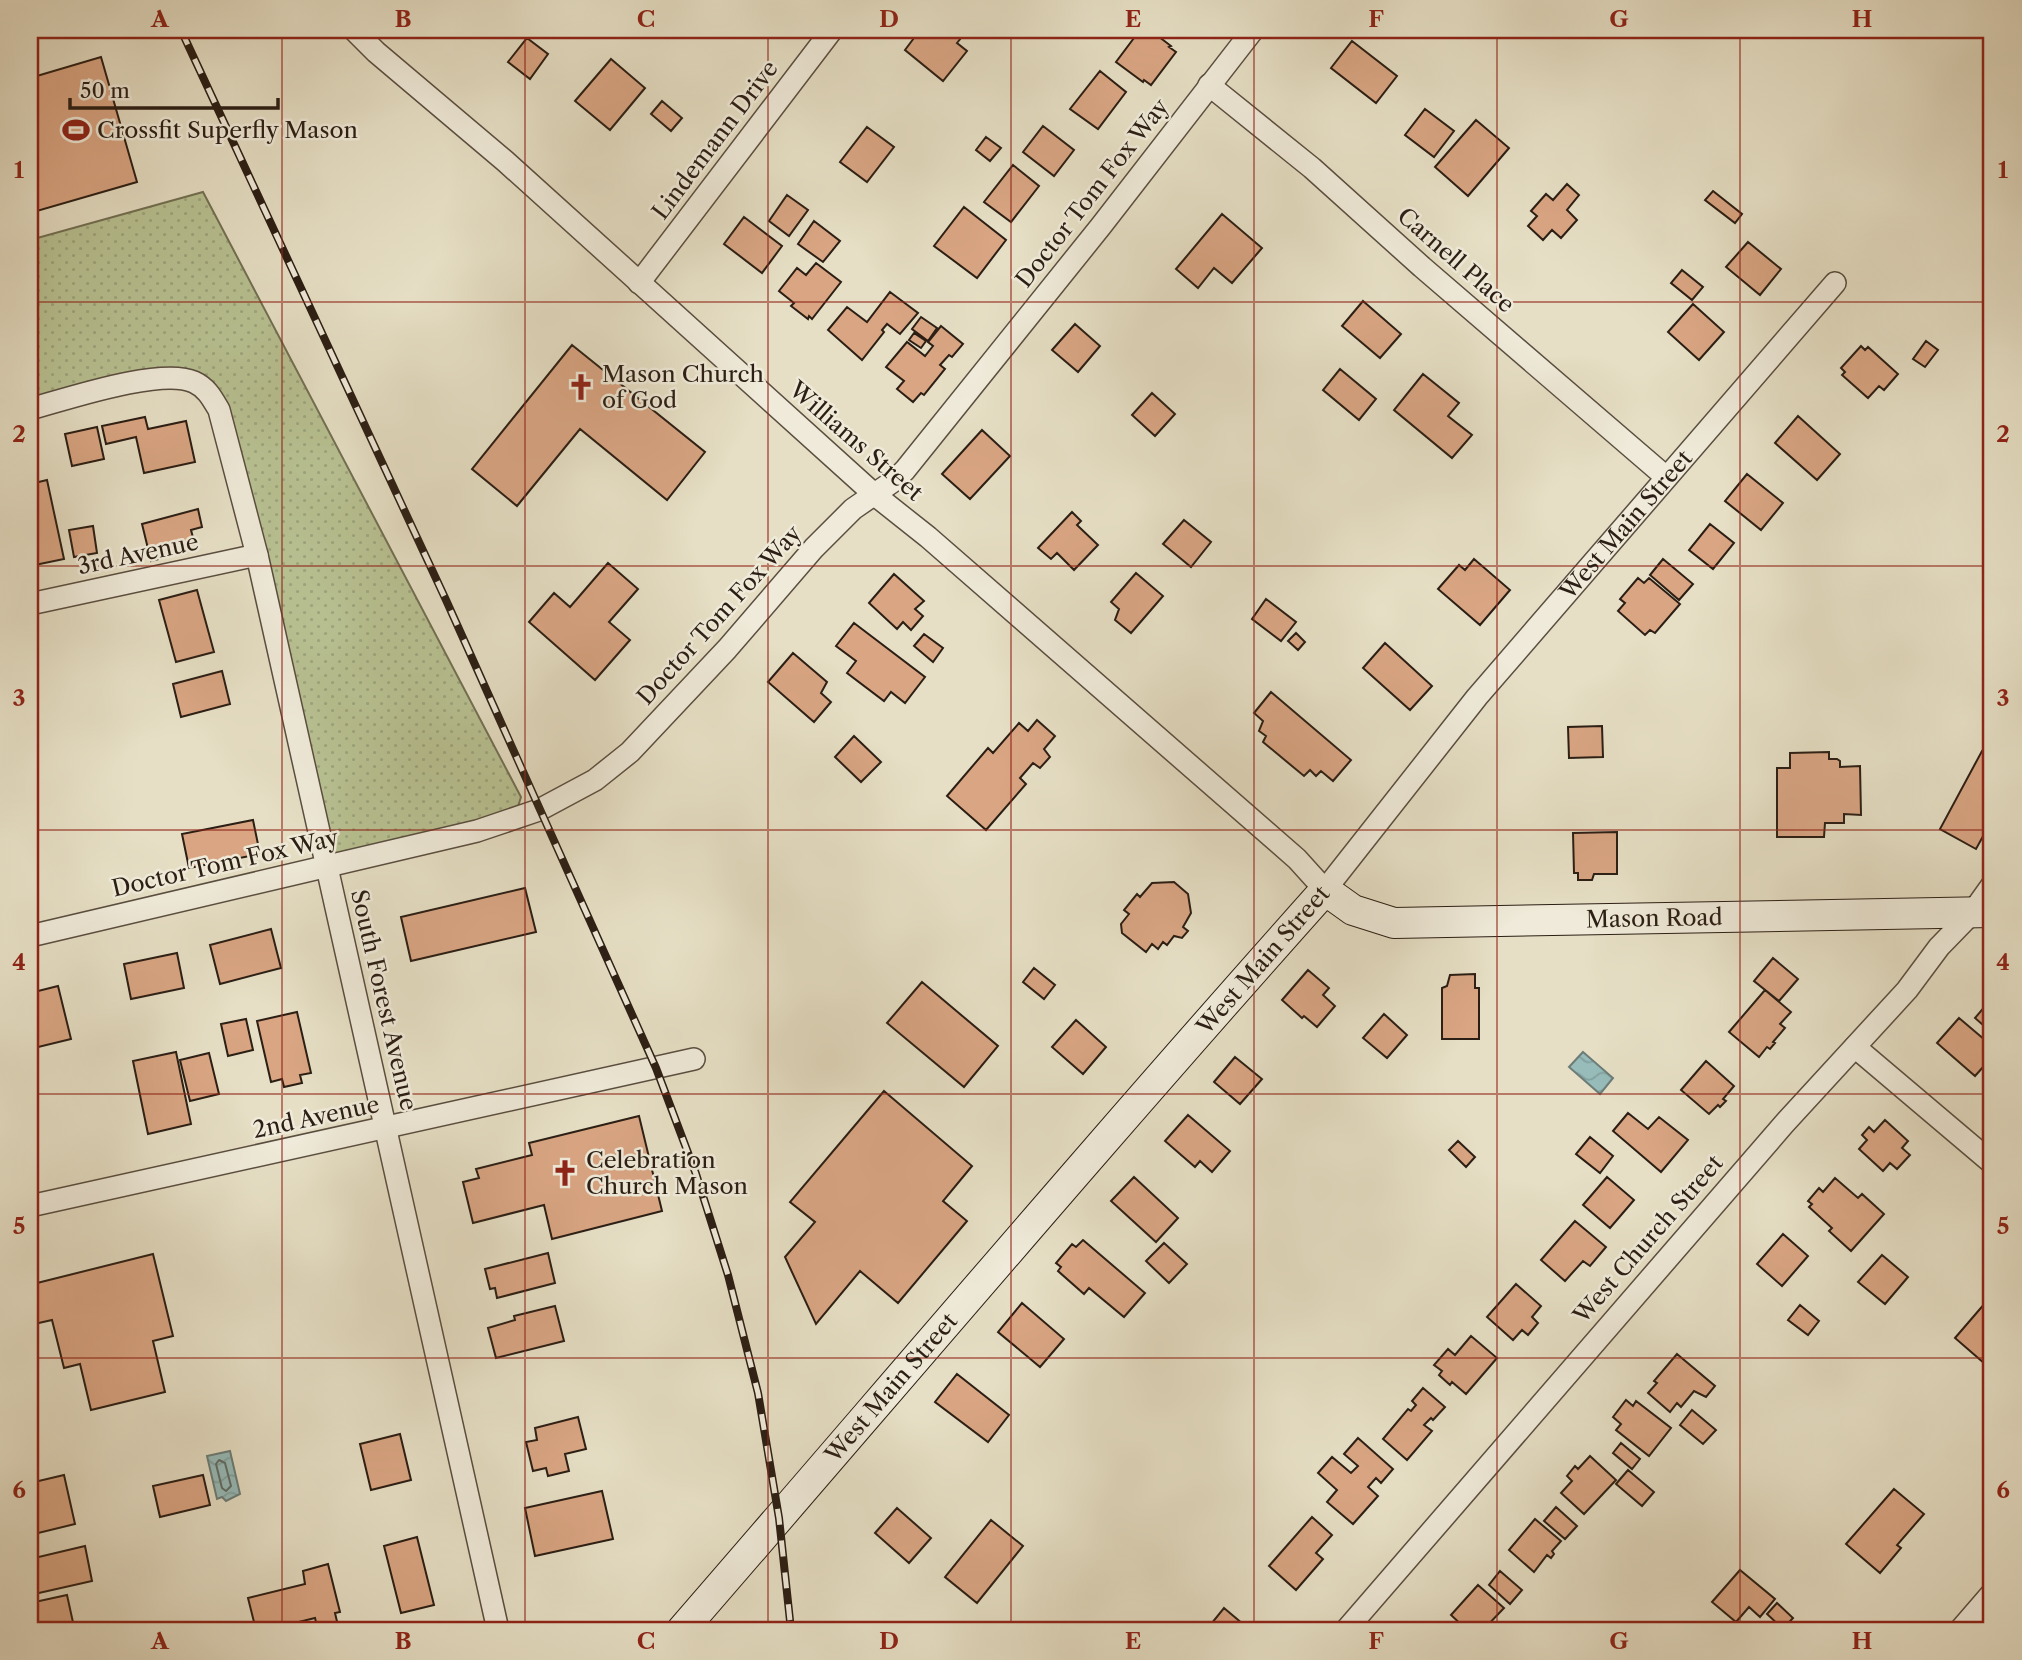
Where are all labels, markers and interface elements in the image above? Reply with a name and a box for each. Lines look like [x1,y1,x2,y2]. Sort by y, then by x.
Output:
text: A [150,5,170,33]
text: B [394,5,412,33]
text: C [637,5,655,33]
text: D [879,5,899,33]
text: E [1125,5,1141,33]
text: F [1368,5,1384,33]
text: G [1609,5,1629,33]
text: H [1852,5,1873,33]
street label: Lindemann Drive [646,55,784,225]
scale bar [70,66,278,110]
text: 50 m [80,78,130,103]
street label: Doctor Tom Fox Way [1010,93,1174,293]
sports icon: Crossfit Superfly Mason [61,115,91,145]
place label: Crossfit Superfly Mason [97,116,358,144]
text: 1 [14,156,25,184]
text: 1 [1998,156,2009,184]
street label: Carnell Place [1392,202,1520,318]
place label: Mason Church of God [602,360,764,414]
church icon: Mason Church of God [566,372,596,402]
street label: Williams Street [783,375,928,507]
text: 2 [12,420,26,448]
text: 2 [1996,420,2010,448]
street label: West Main Street [1553,444,1698,606]
street label: Doctor Tom Fox Way [631,519,807,710]
street label: 3rd Avenue [75,528,201,580]
text: 3 [13,684,26,712]
text: 3 [1997,684,2010,712]
street label: Doctor Tom Fox Way [109,823,341,903]
street label: West Main Street [1190,880,1335,1041]
street label: South Forest Avenue [345,887,423,1113]
street label: Mason Road [1586,903,1723,933]
text: 4 [12,948,26,976]
text: 4 [1996,948,2010,976]
street label: 2nd Avenue [250,1090,382,1144]
place label: Celebration Church Mason [586,1146,748,1200]
street label: West Church Street [1567,1149,1729,1330]
church icon: Celebration Church Mason [550,1158,580,1188]
text: 5 [13,1212,25,1240]
text: 5 [1997,1212,2009,1240]
street label: West Main Street [818,1307,963,1469]
text: 6 [12,1476,26,1504]
text: 6 [1996,1476,2010,1504]
text: A [150,1627,170,1655]
text: B [394,1627,412,1655]
text: C [637,1627,655,1655]
text: D [879,1627,899,1655]
text: E [1125,1627,1141,1655]
text: F [1368,1627,1384,1655]
text: G [1609,1627,1629,1655]
text: H [1852,1627,1873,1655]

